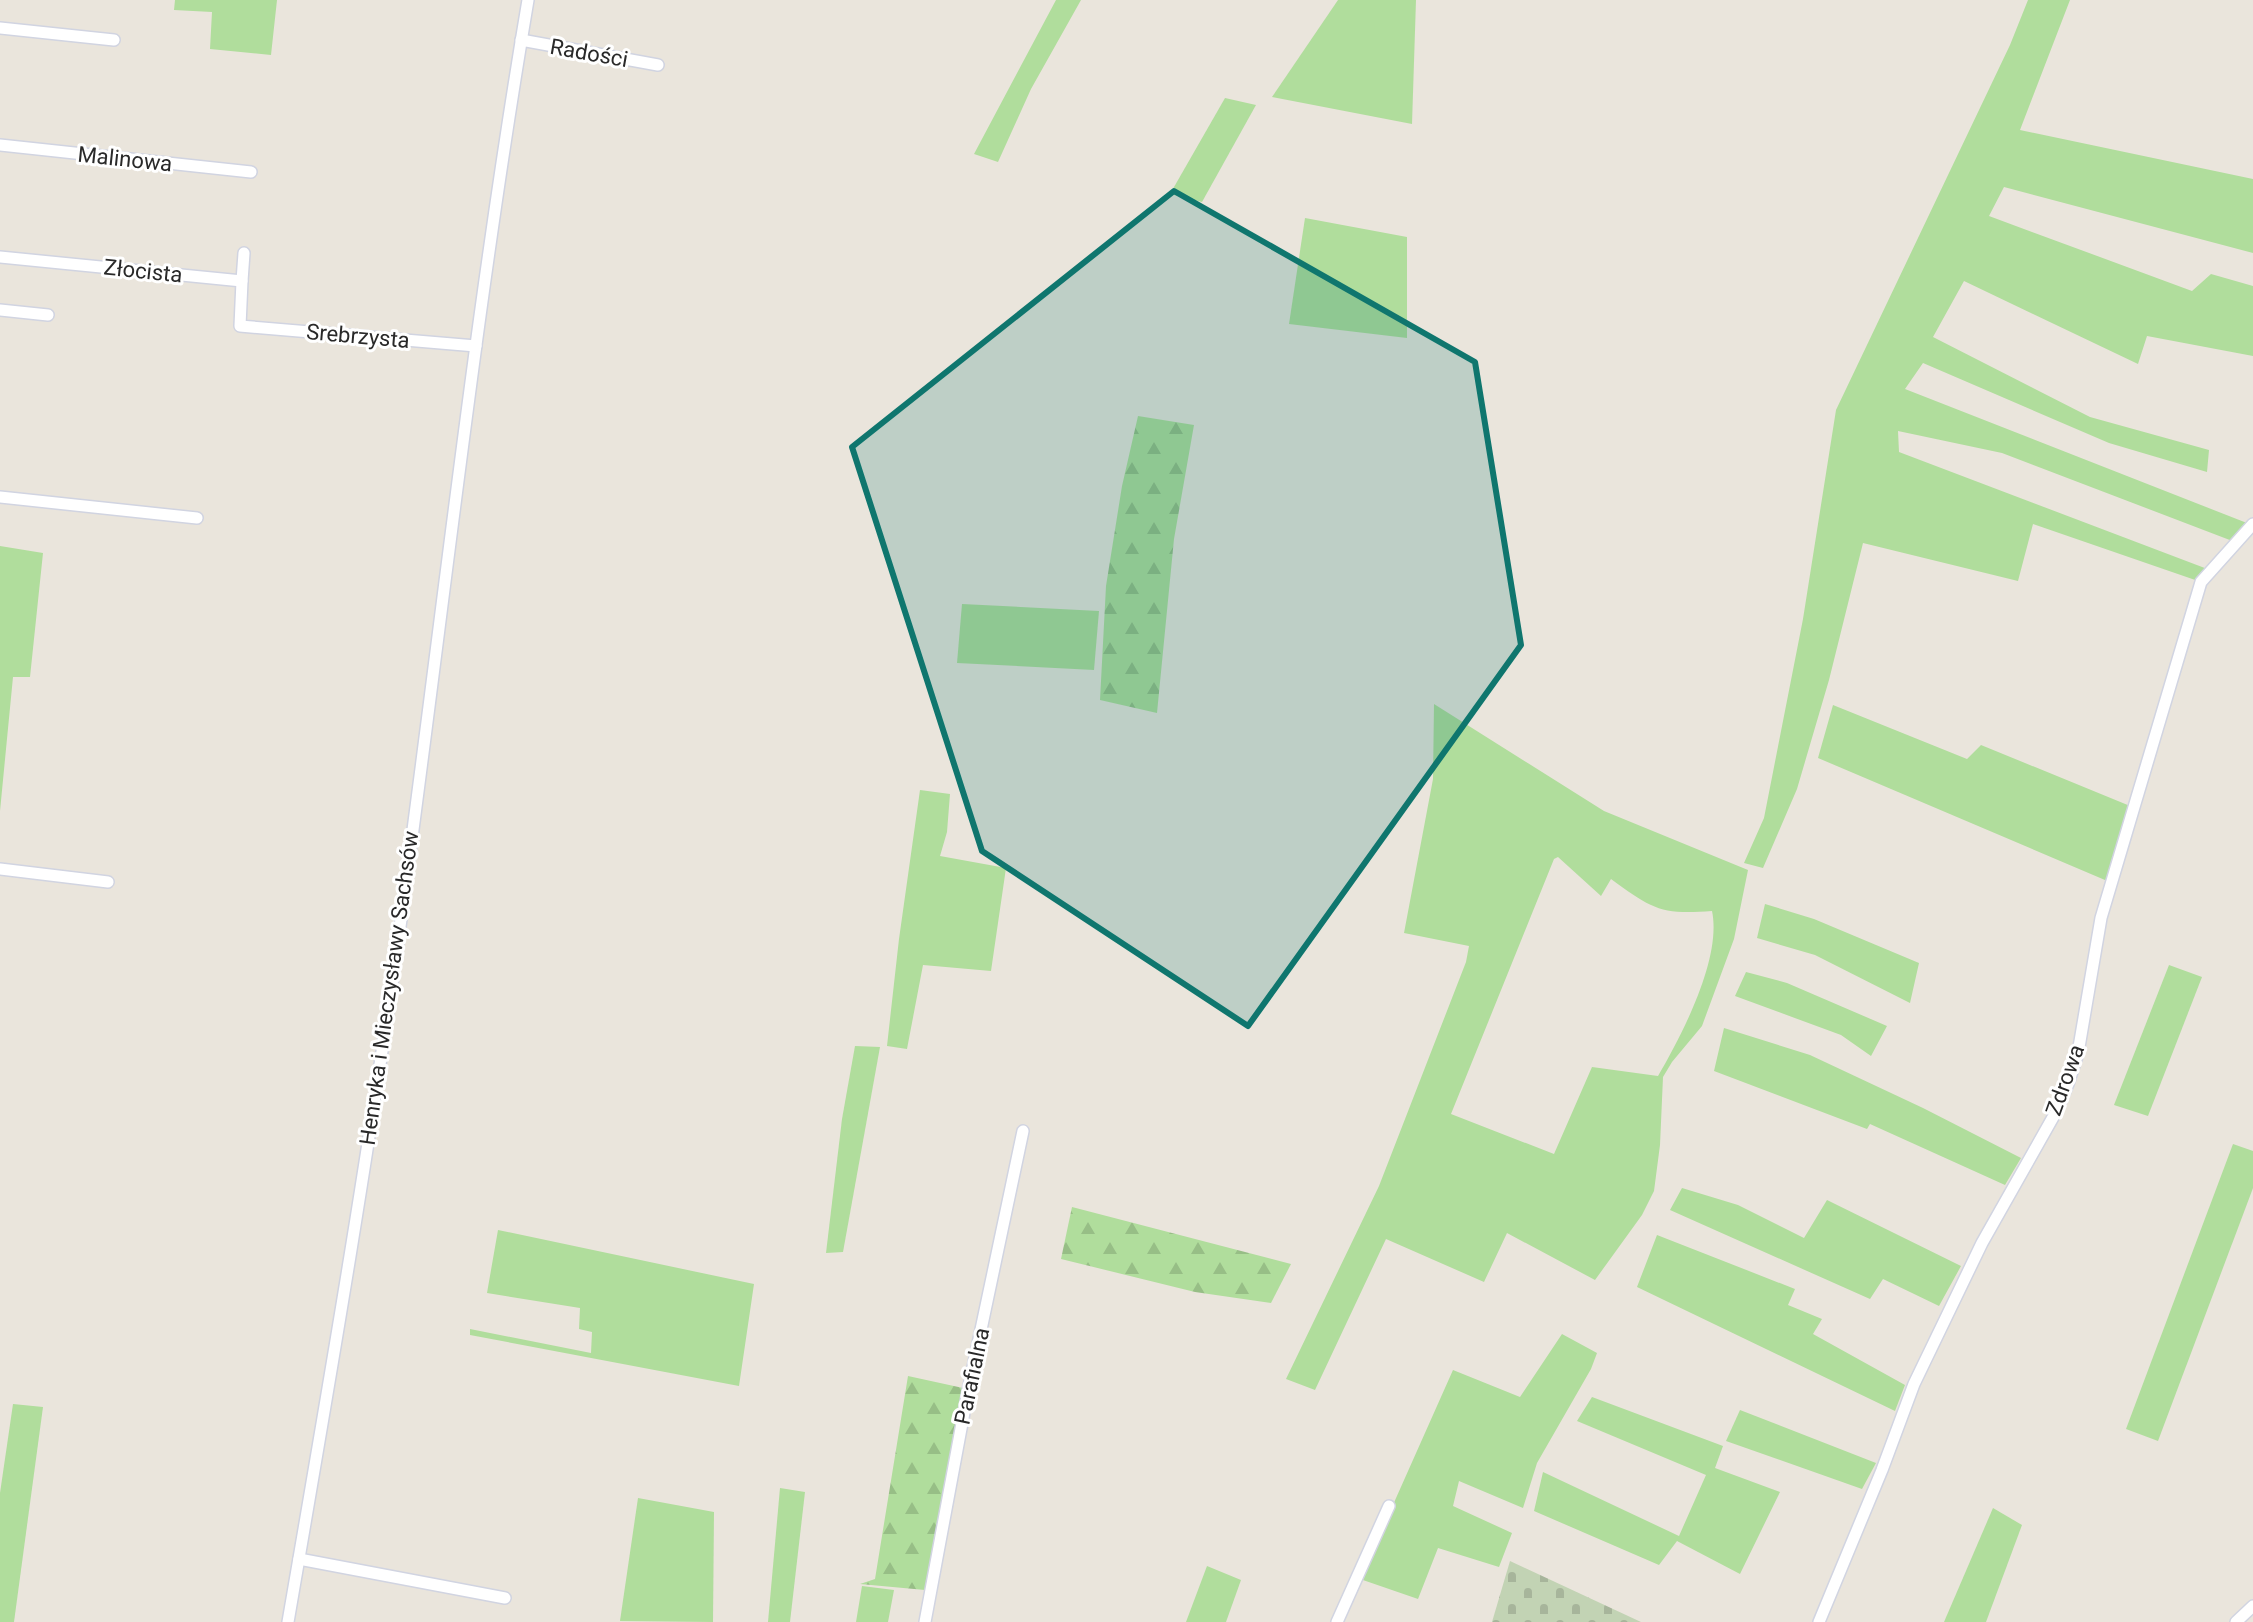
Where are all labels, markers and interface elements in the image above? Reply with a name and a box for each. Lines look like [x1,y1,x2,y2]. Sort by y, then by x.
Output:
street label: Radości [548,34,630,72]
street label: Malinowa [76,142,174,176]
street label: Złocista [102,254,184,288]
street label: Srebrzysta [305,319,411,353]
street label: Henryka i Mieczysławy Sachsów [355,829,423,1147]
street label: Zdrowa [2041,1041,2089,1119]
street label: Parafialna [950,1325,994,1427]

